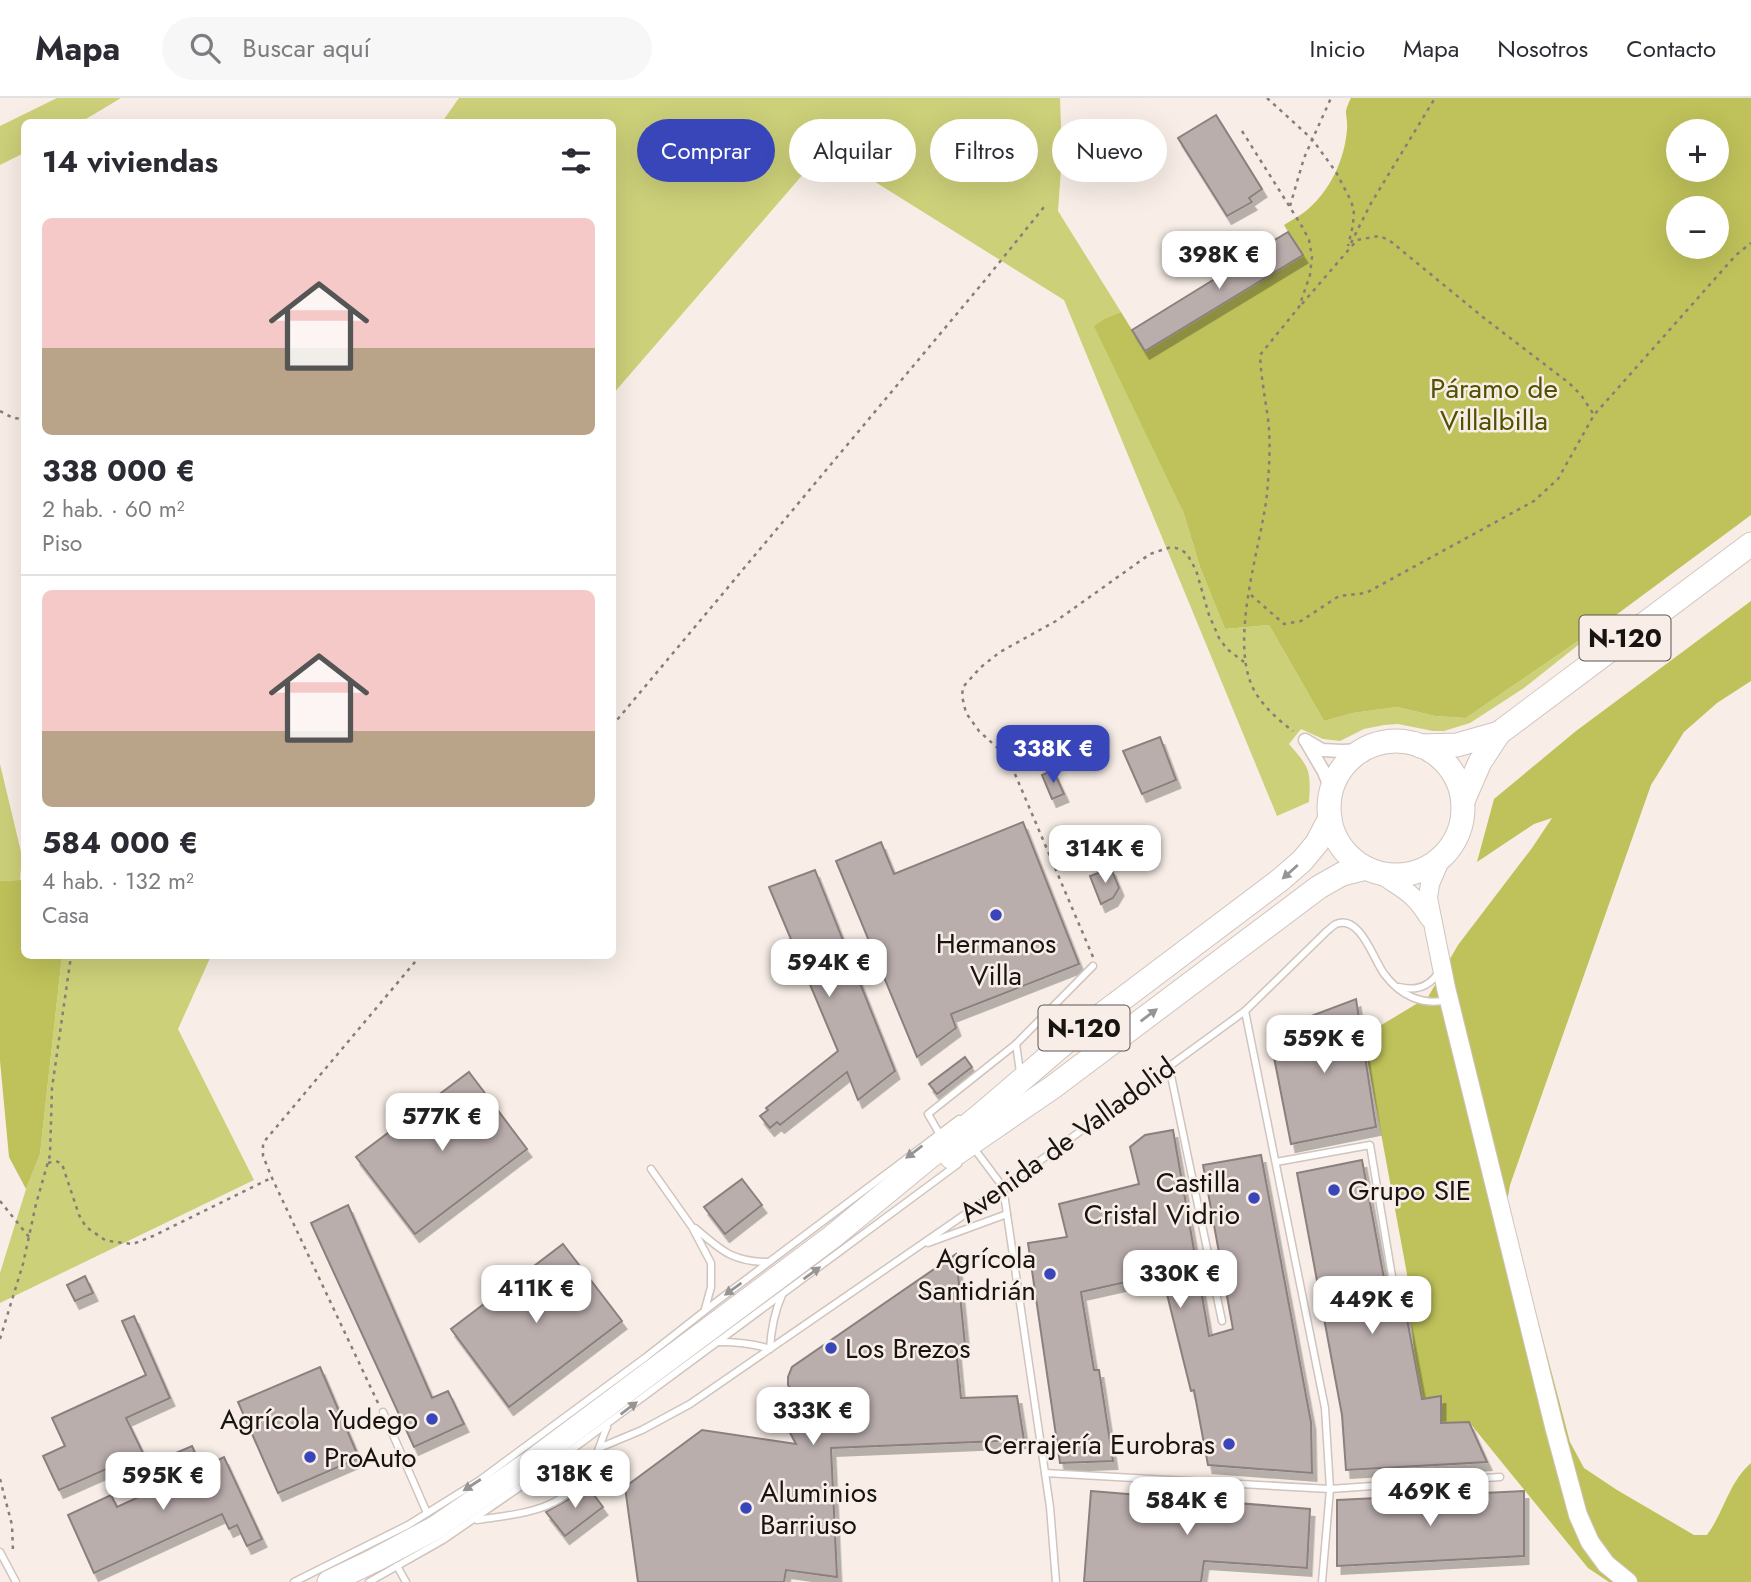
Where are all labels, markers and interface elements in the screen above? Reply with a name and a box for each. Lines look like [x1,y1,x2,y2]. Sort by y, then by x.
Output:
search box [162,17,652,80]
text: Mapa [35,25,120,72]
icon: search [186,29,224,67]
text: Buscar aquí [242,29,370,67]
text: Inicio [1310,31,1365,66]
text: Mapa [1403,31,1459,66]
text: Nosotros [1497,31,1588,66]
text: Contacto [1626,31,1716,66]
chip: Comprar [637,119,775,182]
chip: Alquilar [789,119,916,182]
chip: Filtros [930,119,1038,182]
chip: Nuevo [1052,119,1167,182]
map controls [1666,119,1729,259]
button: + [1666,119,1729,182]
text: 14 viviendas [42,140,218,183]
icon: filters [557,142,595,180]
button: − [1666,196,1729,259]
pin: 398K € [1162,232,1276,291]
text: 398K € [1178,237,1260,271]
icon: home [256,263,382,389]
park label: Páramo de Villalbilla [1430,368,1558,441]
text: 338 000 € [42,449,195,492]
text: 2 hab. · 60 m² [42,492,185,526]
text: Piso [42,526,82,560]
road number: N-120 [1580,616,1670,660]
icon: home [256,635,382,761]
pin: 338K € [996,726,1110,785]
text: 338K € [1012,731,1094,765]
text: 584 000 € [42,821,198,864]
pin: 314K € [1048,826,1162,885]
text: 314K € [1065,831,1145,865]
one-way arrow [1282,863,1299,879]
text: 4 hab. · 132 m² [42,864,194,898]
text: Casa [42,898,89,932]
marker: Hermanos Villa [988,907,1004,923]
place label: Hermanos Villa [936,923,1056,996]
pin: 594K € [772,940,886,999]
text: 594K € [787,945,871,979]
road number: N-120 [1038,1006,1130,1051]
one-way arrow [1140,1008,1158,1022]
pin: 559K € [1267,1016,1381,1075]
text: 559K € [1282,1021,1366,1055]
street label: Avenida de Valladolid [950,1047,1184,1233]
pin: 577K € [385,1094,499,1153]
text: 577K € [402,1099,482,1133]
one-way arrow [905,1145,923,1159]
place label: Castilla Cristal Vidrio [1084,1162,1240,1235]
place label: Grupo SIE [1348,1170,1471,1211]
marker: Grupo SIE [1326,1182,1342,1198]
marker: Castilla Cristal Vidrio [1246,1190,1262,1206]
place label: Agrícola Santidrián [917,1238,1036,1311]
pin: 330K € [1123,1250,1237,1310]
text: 330K € [1139,1256,1221,1290]
pin: 411K € [479,1266,593,1325]
one-way arrow [803,1266,821,1280]
marker: Agrícola Santidrián [1042,1266,1058,1282]
text: 411K € [497,1271,575,1305]
pin: 449K € [1315,1276,1429,1336]
one-way arrow [724,1282,742,1296]
text: 449K € [1329,1282,1415,1316]
place label: Los Brezos [845,1328,970,1369]
marker: Los Brezos [823,1340,839,1356]
pin: 333K € [756,1388,870,1447]
text: 333K € [773,1393,853,1427]
place label: Agrícola Yudego [220,1399,418,1440]
one-way arrow [620,1402,638,1416]
marker: Agrícola Yudego [424,1411,440,1427]
place label: Cerrajería Eurobras [984,1424,1215,1465]
marker: Cerrajería Eurobras [1221,1436,1237,1452]
place label: ProAuto [324,1437,417,1478]
marker: ProAuto [302,1449,318,1465]
pin: 318K € [518,1450,632,1510]
pin: 595K € [106,1452,220,1512]
text: 318K € [536,1456,614,1490]
text: 595K € [121,1458,205,1492]
pin: 469K € [1373,1468,1487,1528]
place label: Aluminios Barriuso [760,1472,877,1545]
text: 469K € [1388,1474,1472,1508]
one-way arrow [462,1478,482,1491]
pin: 584K € [1130,1478,1244,1537]
text: 584K € [1145,1483,1229,1517]
marker: Aluminios Barriuso [738,1500,754,1516]

